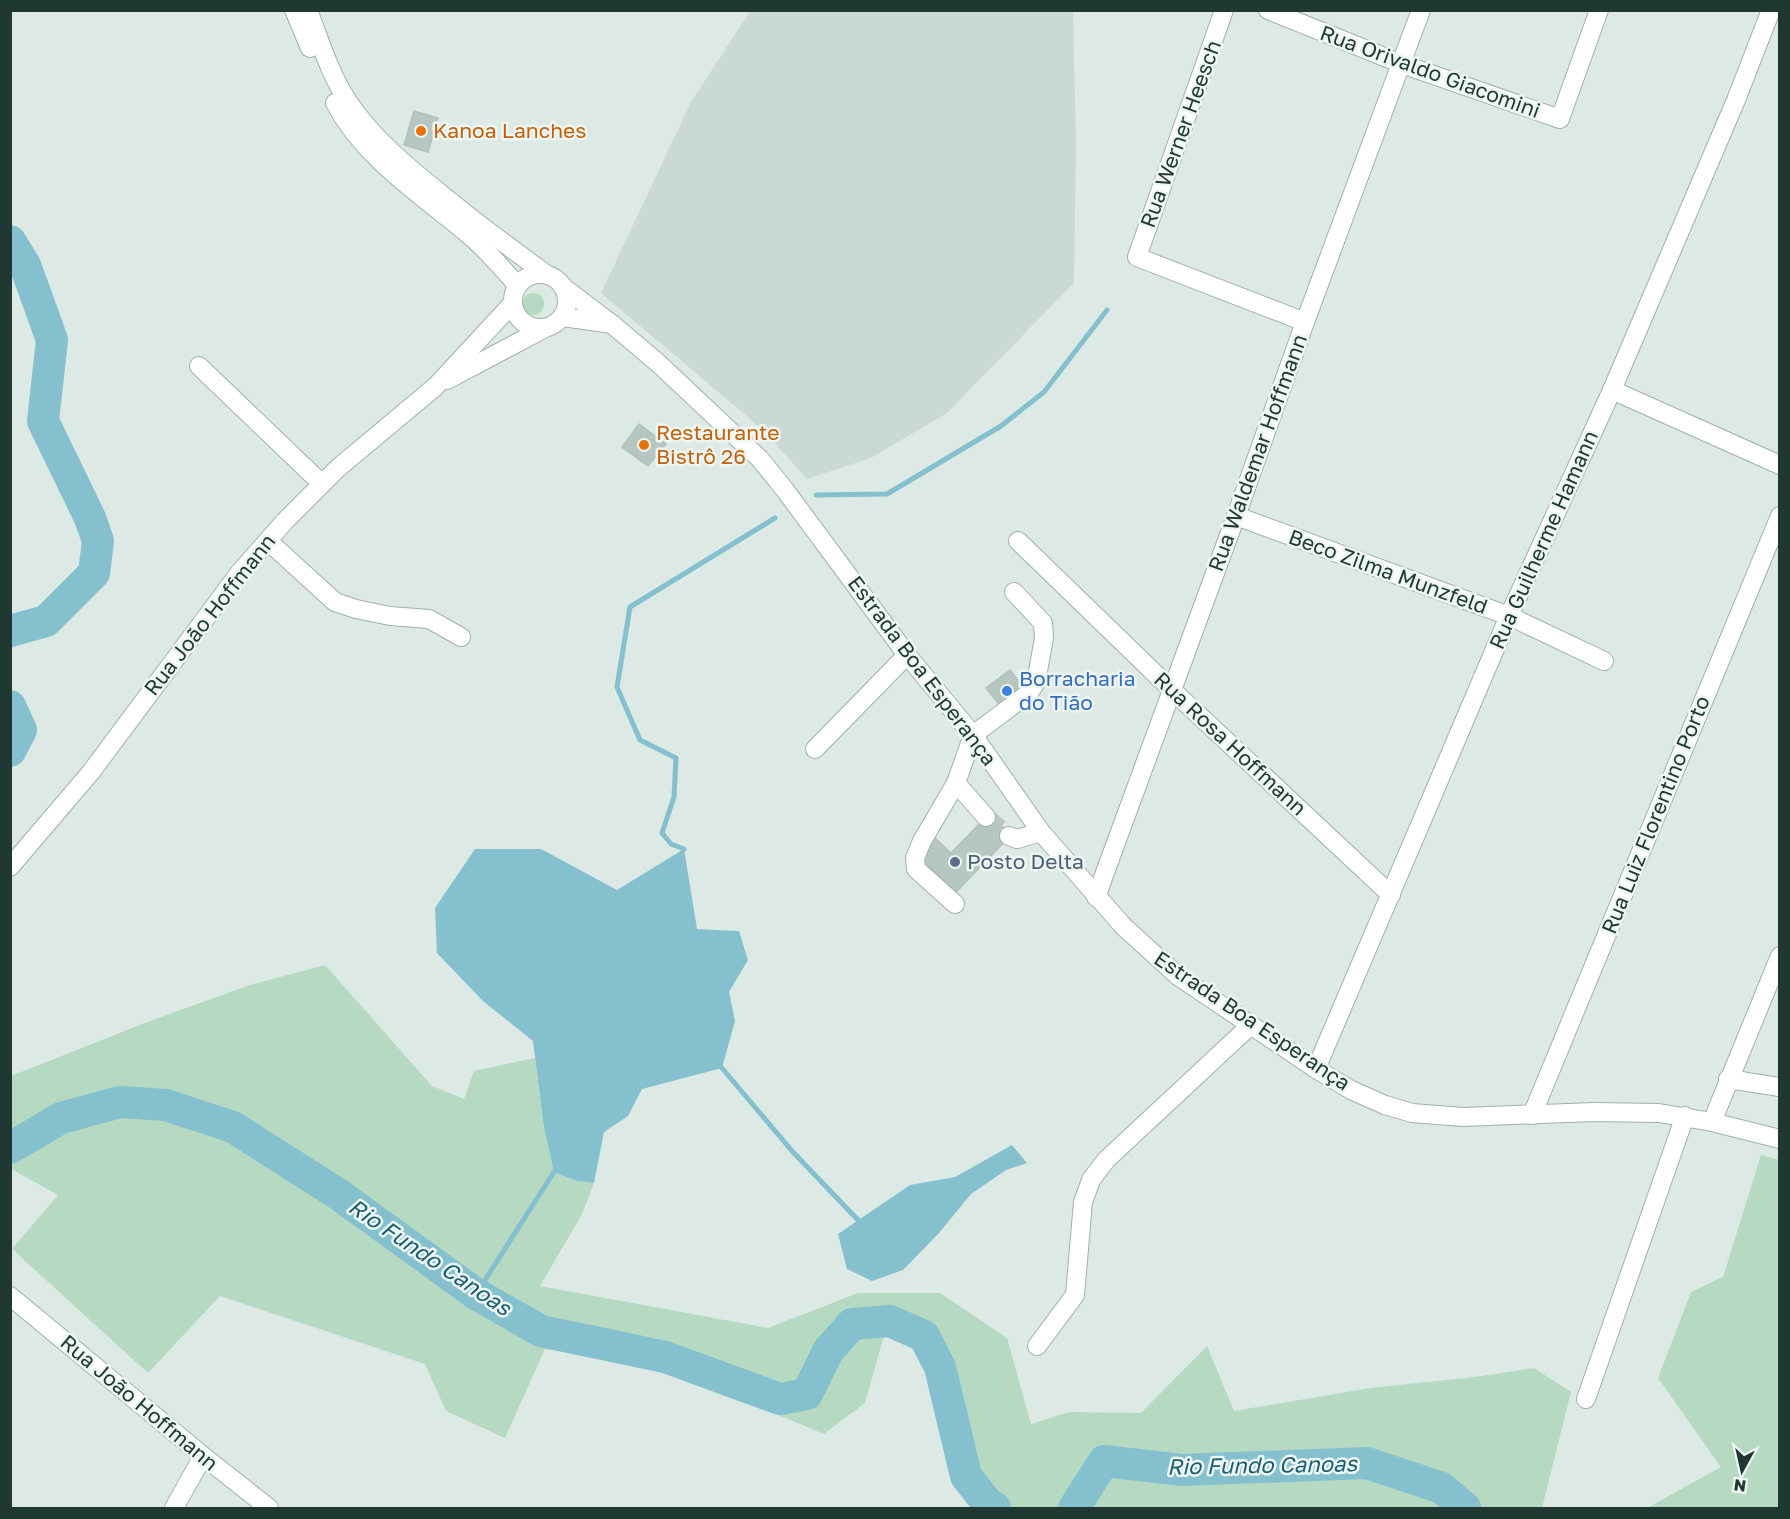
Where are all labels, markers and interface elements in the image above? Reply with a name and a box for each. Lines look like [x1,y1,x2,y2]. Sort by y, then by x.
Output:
street label: Rua Orivaldo Giacomini [1317,19,1544,123]
street label: Rua Werner Heesch [1134,36,1226,231]
place label: Kanoa Lanches [433,117,586,143]
marker: Kanoa Lanches [414,124,428,138]
street label: Rua Waldemar Hoffmann [1202,331,1312,575]
place label: Restaurante Bistrô 26 [656,419,779,469]
street label: Rua Guilherme Hamann [1483,426,1603,653]
marker: Restaurante Bistrô 26 [637,438,651,452]
street label: Beco Zilma Munzfeld [1285,523,1491,619]
street label: Rua João Hoffmann [138,528,280,700]
street label: Estrada Boa Esperança [843,570,1003,771]
place label: Borracharia do Tião [1019,665,1136,715]
street label: Rua Rosa Hoffmann [1149,666,1312,821]
marker: Borracharia do Tião [1000,684,1014,698]
street label: Rua Luiz Florentino Porto [1595,692,1715,938]
place label: Posto Delta [967,848,1084,874]
marker: Posto Delta [948,855,962,869]
street label: Estrada Boa Esperança [1149,945,1356,1096]
water label: Rio Fundo Canoas [344,1192,518,1322]
street label: Rua João Hoffmann [56,1329,224,1476]
north arrow [1712,1441,1772,1501]
water label: Rio Fundo Canoas [1167,1449,1359,1480]
text: N [1732,1475,1747,1497]

